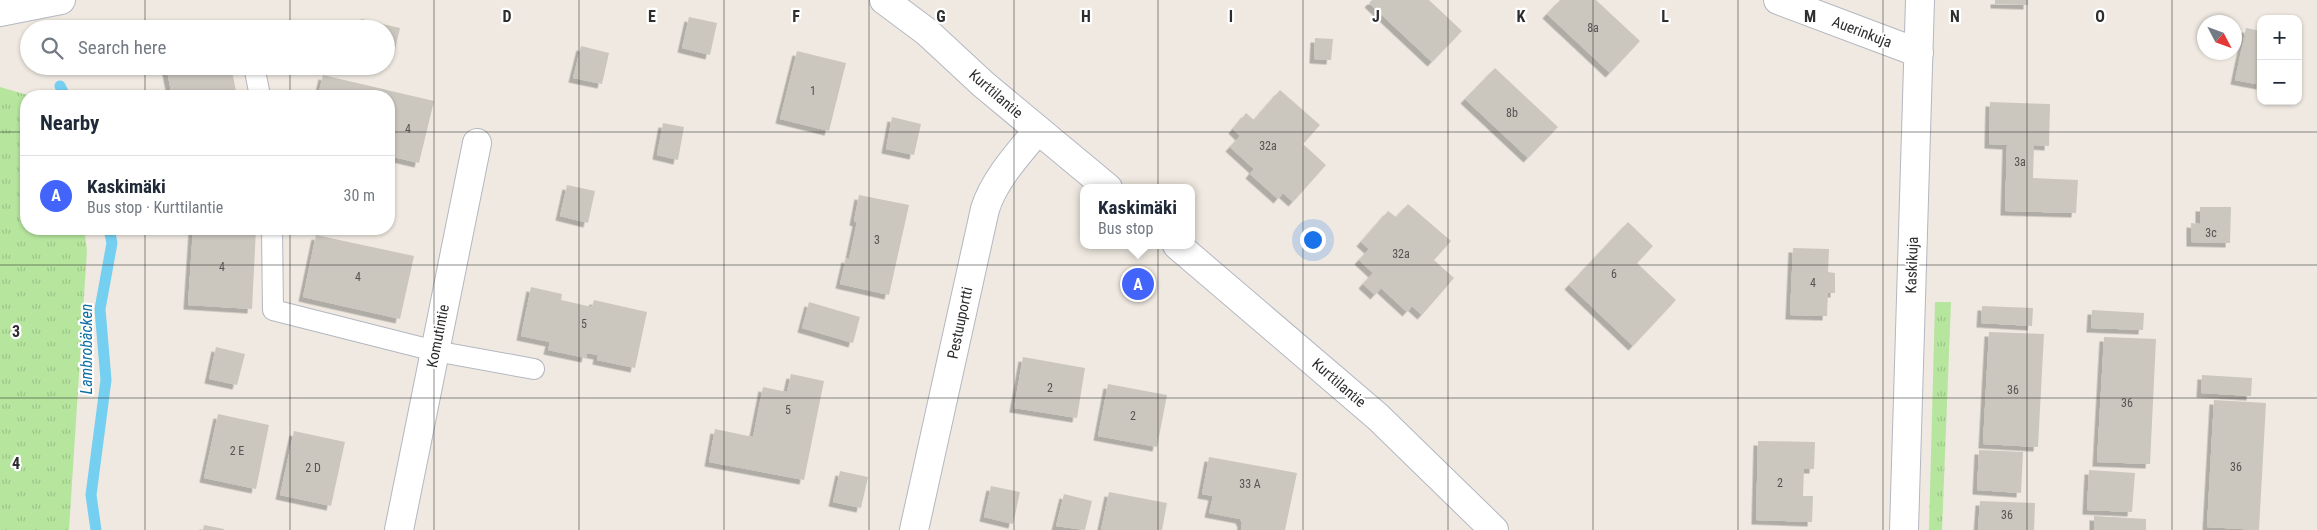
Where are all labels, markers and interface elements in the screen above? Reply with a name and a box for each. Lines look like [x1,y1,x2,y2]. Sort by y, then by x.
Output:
text: D [502,7,512,26]
text: E [648,7,656,26]
text: F [792,7,800,26]
text: G [936,7,946,26]
text: H [1081,7,1091,26]
text: I [1229,7,1233,26]
text: J [1372,7,1380,26]
text: K [1517,7,1526,26]
text: L [1661,7,1669,26]
text: M [1804,7,1816,26]
text: N [1950,7,1960,26]
text: O [2095,7,2105,26]
street label: Auerinkuja [1830,12,1894,52]
north arrow [2197,15,2242,60]
map controls [2257,15,2302,105]
button: + [2257,15,2302,60]
search box [20,20,395,75]
house number: 8a [1587,21,1599,35]
icon: search [38,34,66,62]
text: Search here [78,36,166,59]
button: − [2257,60,2302,105]
street label: Kurttilantie [965,66,1027,122]
house number: 1 [810,84,816,98]
house number: 8b [1506,106,1518,120]
text: Nearby [40,111,99,135]
house number: 4 [405,122,411,136]
house number: 32a [1259,139,1277,153]
house number: 3a [2014,155,2026,169]
text: Kaskimäki [87,175,166,198]
popup [1080,184,1195,249]
text: A [51,186,61,205]
text: 30 m [343,186,375,205]
text: Kaskimäki [1098,196,1177,219]
text: Bus stop · Kurttilantie [87,198,223,217]
text: Bus stop [1098,219,1153,238]
house number: 3c [2205,226,2217,240]
your location [1300,227,1326,253]
house number: 3 [874,233,880,247]
street label: Kaskikuja [1902,236,1922,294]
house number: 32a [1392,247,1410,261]
house number: 4 [219,260,225,274]
pin: A [1122,265,1154,303]
house number: 6 [1611,267,1617,281]
house number: 4 [355,270,361,284]
house number: 4 [1810,276,1816,290]
street label: Pestuuportti [944,285,976,361]
street label: Komutintie [423,303,453,369]
water label: Lambrobäcken [77,304,96,394]
house number: 5 [581,317,587,331]
text: 3 [12,322,20,341]
street label: Kurttilantie [1308,355,1370,411]
house number: 2 [1047,381,1053,395]
house number: 36 [2007,383,2019,397]
house number: 36 [2121,396,2133,410]
house number: 5 [785,403,791,417]
house number: 2 [1130,409,1136,423]
house number: 2 E [230,444,244,458]
text: 4 [12,454,20,473]
house number: 36 [2230,460,2242,474]
house number: 2 D [305,461,321,475]
house number: 2 [1777,476,1783,490]
house number: 33 A [1239,477,1261,491]
house number: 36 [2001,508,2013,522]

